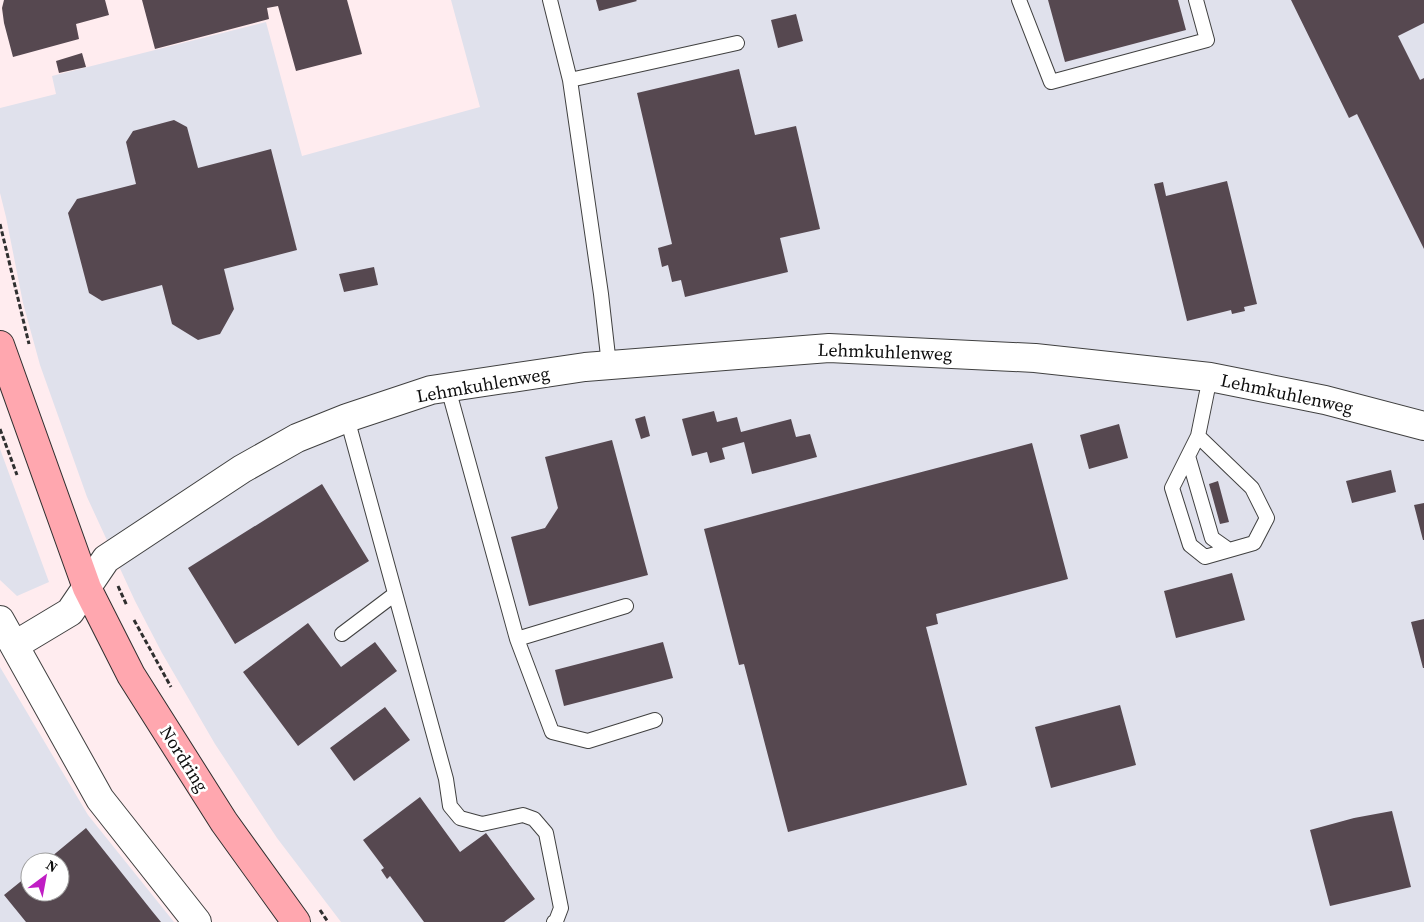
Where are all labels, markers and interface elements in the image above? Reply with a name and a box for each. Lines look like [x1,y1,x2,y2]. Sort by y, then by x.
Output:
street label: Lehmkuhlenweg [817,337,953,366]
street label: Lehmkuhlenweg [414,360,551,409]
street label: Lehmkuhlenweg [1219,367,1356,420]
street label: Nordring [154,721,215,797]
north arrow [20,852,70,902]
text: N [42,855,62,877]

